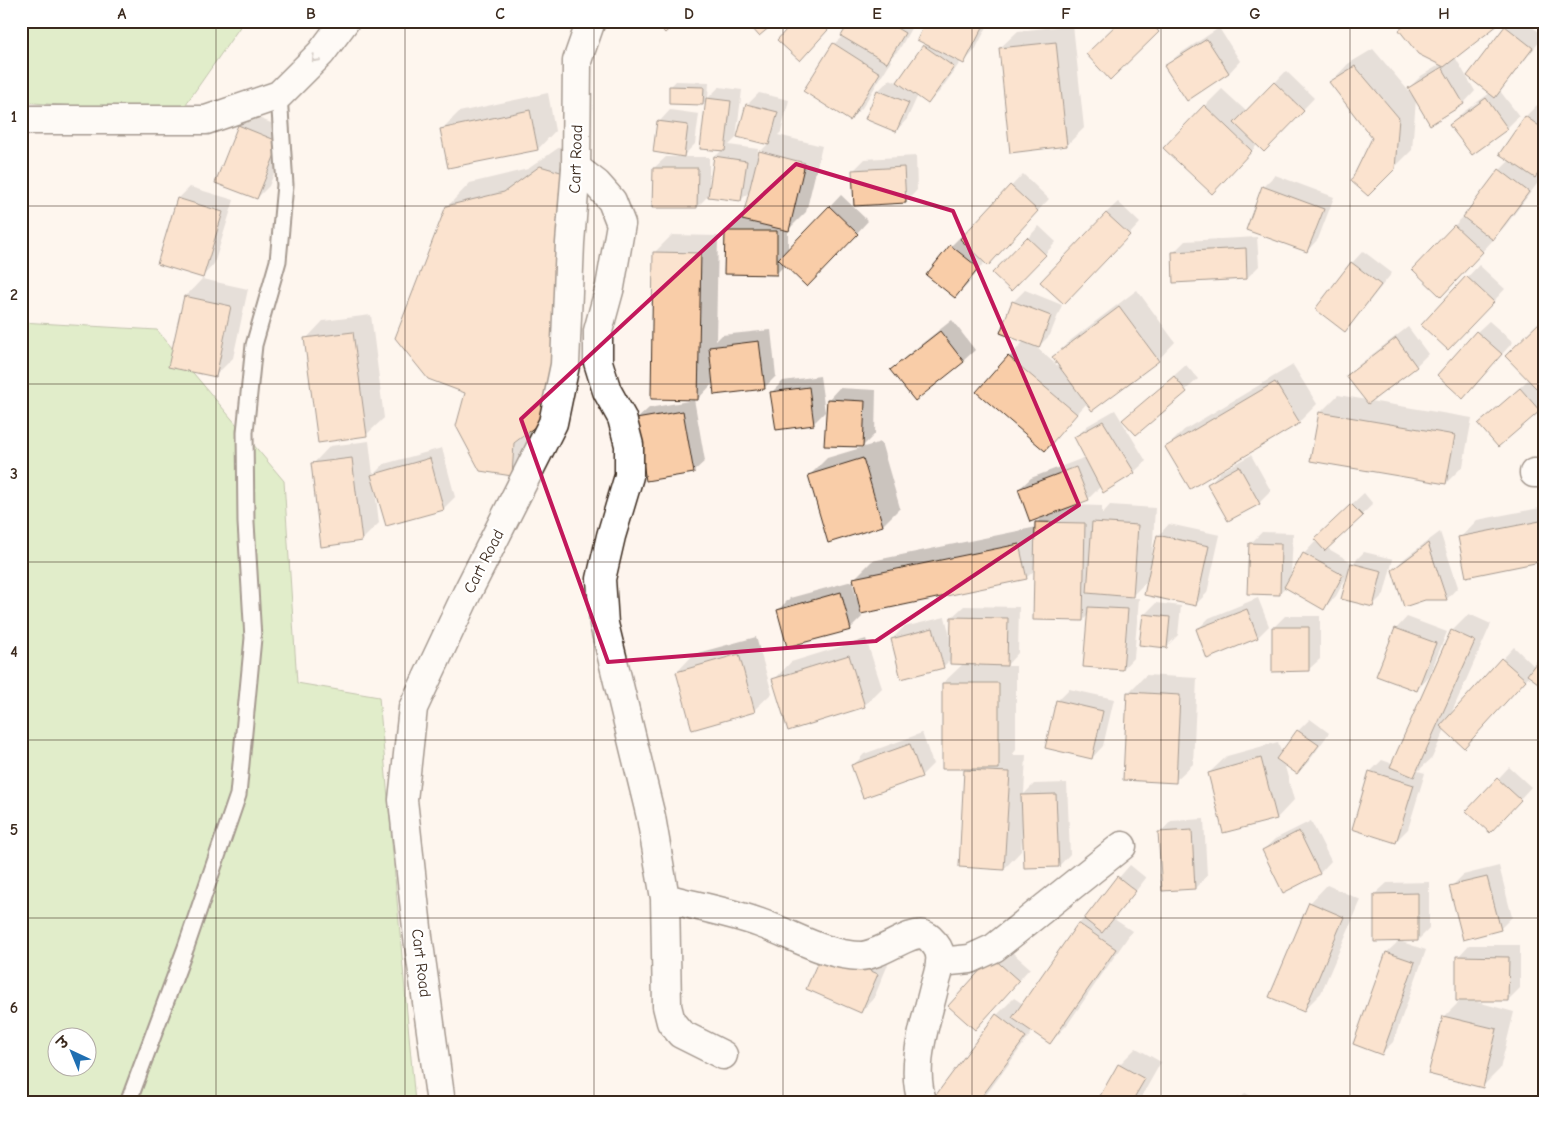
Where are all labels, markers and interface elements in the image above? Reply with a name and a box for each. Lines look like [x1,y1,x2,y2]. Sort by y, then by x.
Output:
text: A [118,5,127,23]
text: B [306,5,316,23]
text: C [495,5,505,23]
text: D [684,5,694,23]
text: E [872,5,882,23]
text: F [1061,5,1071,23]
text: G [1249,5,1261,23]
text: H [1438,5,1450,23]
one-way arrow [312,53,321,62]
text: 1 [11,108,17,126]
street label: Cart Road [566,124,586,194]
text: 2 [10,286,18,304]
text: 3 [10,465,18,483]
street label: Cart Road [460,527,508,596]
text: 4 [10,643,18,661]
text: 5 [10,821,18,839]
street label: Cart Road [408,928,434,998]
text: 6 [10,999,18,1017]
north arrow [48,1026,98,1076]
text: उ [53,1032,74,1054]

